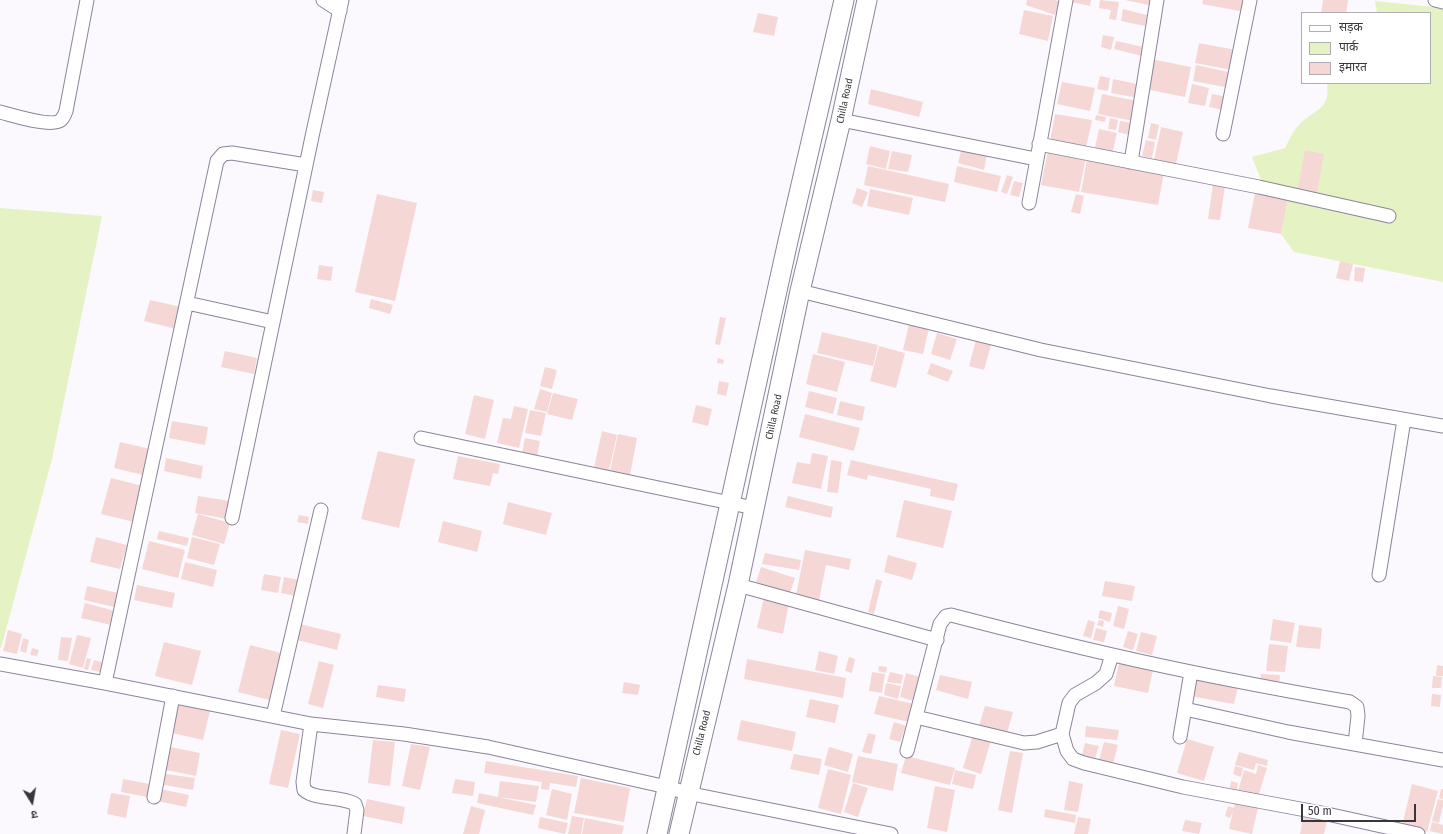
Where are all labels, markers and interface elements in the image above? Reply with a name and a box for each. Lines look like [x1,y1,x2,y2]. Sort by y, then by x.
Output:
legend [1301,12,1431,84]
text: सड़क [1339,20,1363,34]
text: पार्क [1339,40,1358,54]
text: इमारत [1339,60,1367,74]
street label: Chilla Road [834,77,856,125]
street label: Chilla Road [763,393,785,441]
street label: Chilla Road [691,709,713,757]
north arrow [12,782,52,822]
scale bar [1303,796,1418,822]
text: 50 m [1308,804,1332,818]
text: उ [30,807,39,821]

